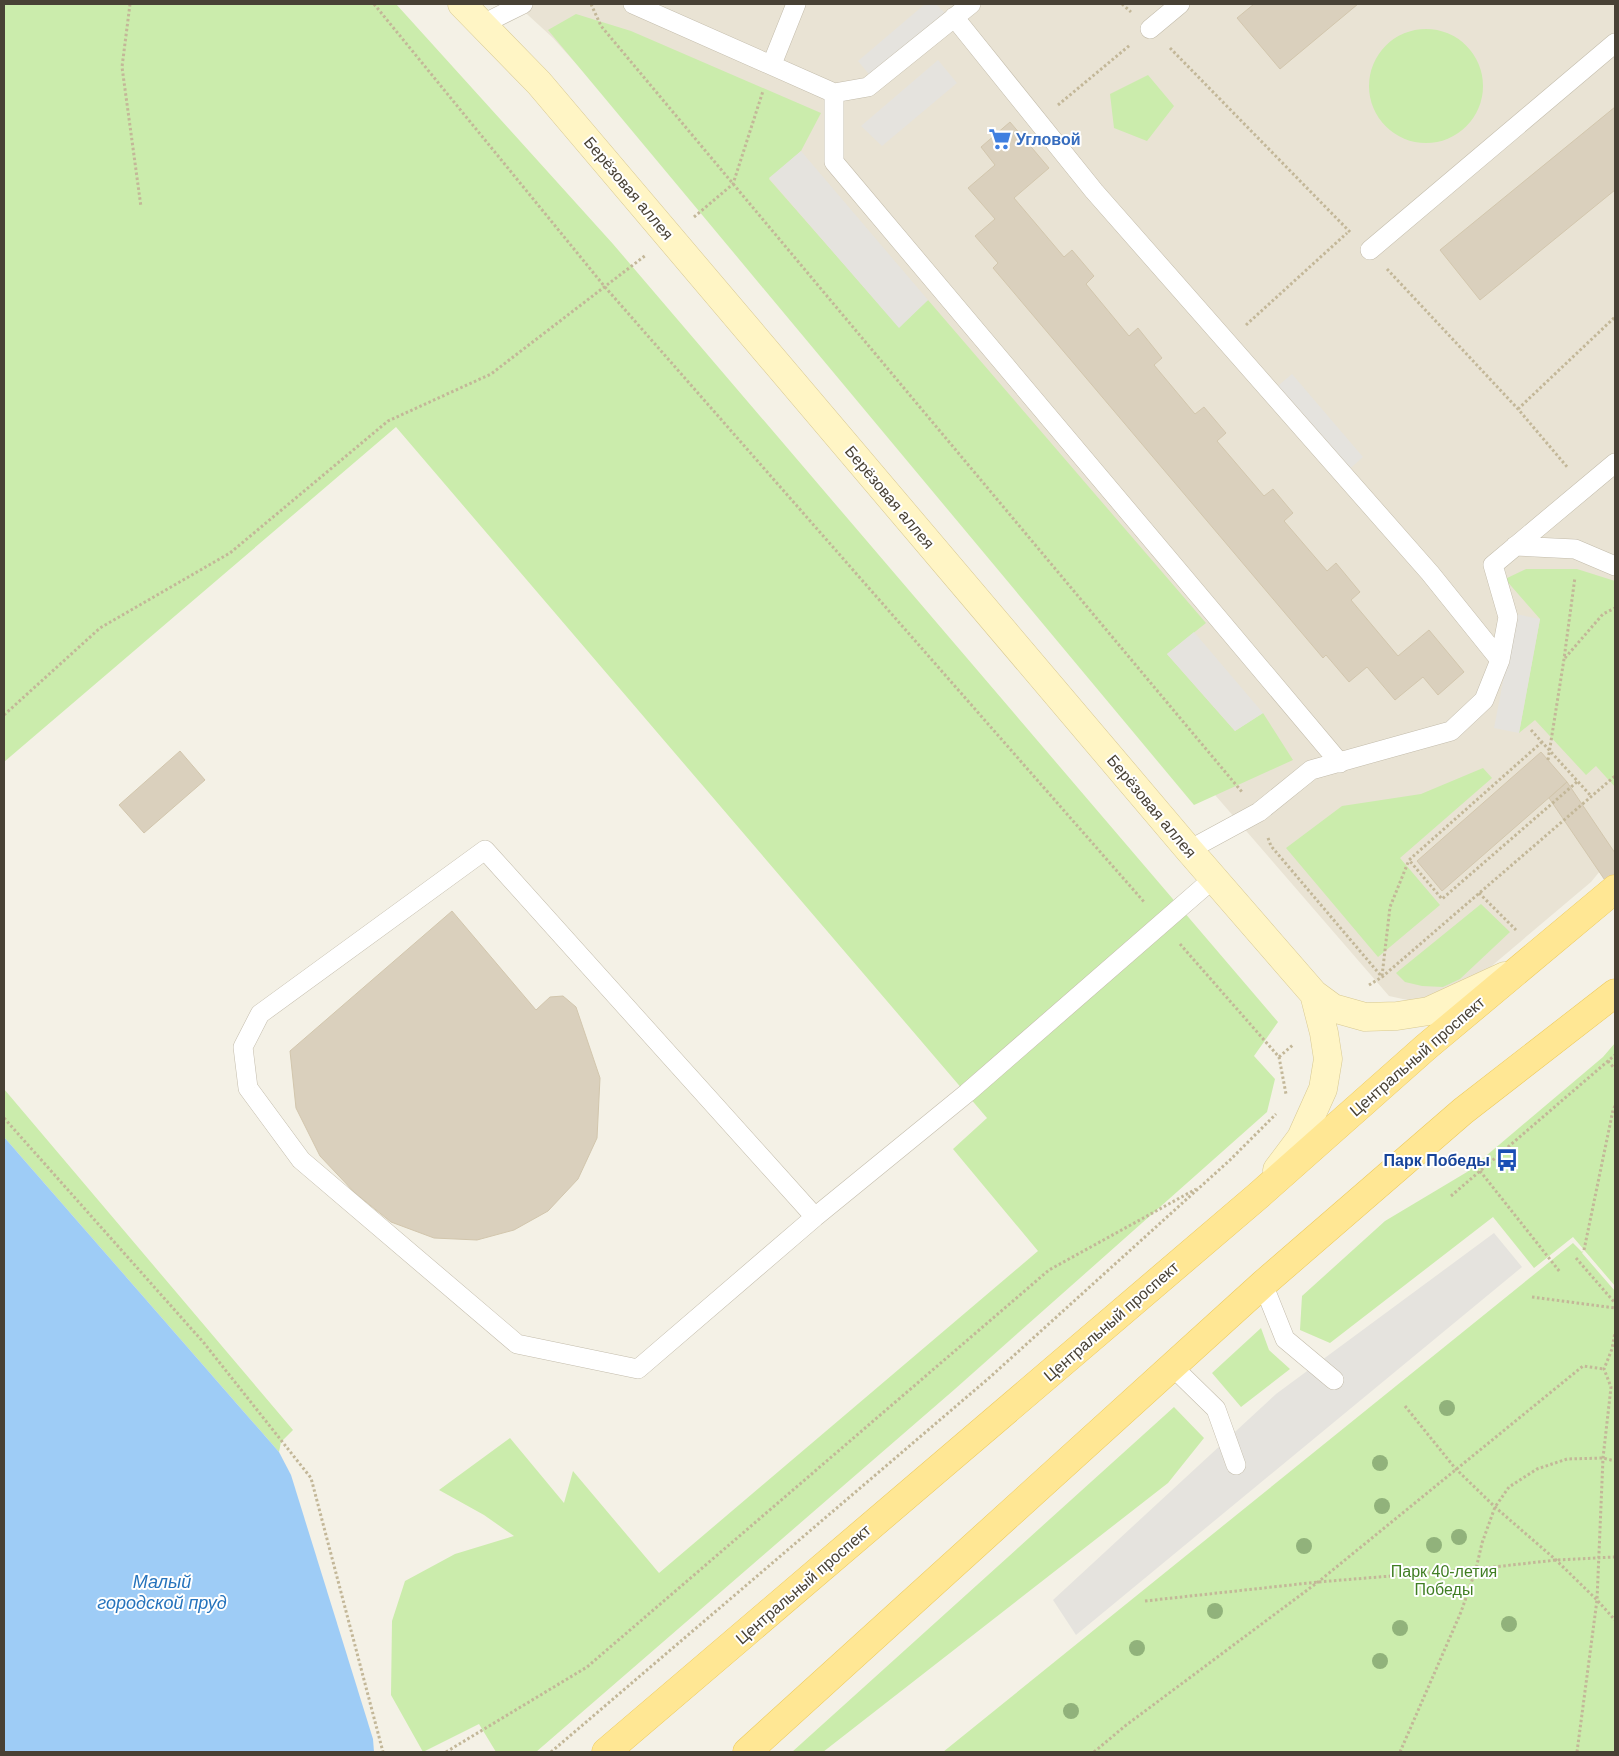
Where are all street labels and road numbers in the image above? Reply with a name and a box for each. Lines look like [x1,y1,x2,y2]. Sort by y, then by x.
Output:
street label: Берёзовая аллея [581,134,676,243]
street label: Берёзовая аллея [842,443,937,552]
street label: Берёзовая аллея [1104,752,1199,861]
street label: Центральный проспект [1347,993,1489,1119]
street label: Центральный проспект [1041,1258,1183,1384]
street label: Центральный проспект [733,1521,875,1647]

